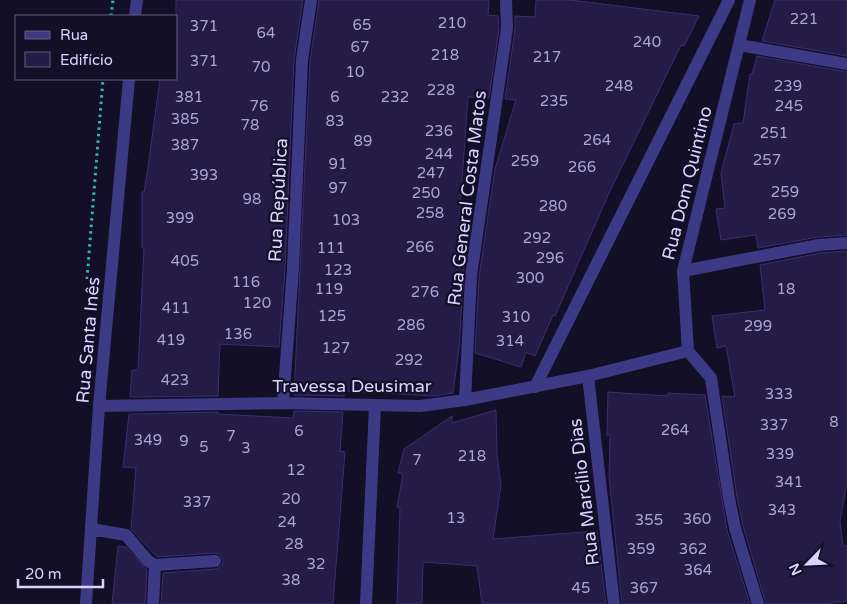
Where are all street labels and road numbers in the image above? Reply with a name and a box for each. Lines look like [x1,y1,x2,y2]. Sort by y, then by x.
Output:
street label: Rua General Costa Matos [443,89,491,307]
street label: Rua Dom Quintino [657,104,717,262]
street label: Rua República [264,138,292,262]
street label: Rua Santa Inês [72,276,104,404]
street label: Travessa Deusimar [272,375,432,397]
street label: Rua Marcílio Dias [564,417,604,567]

